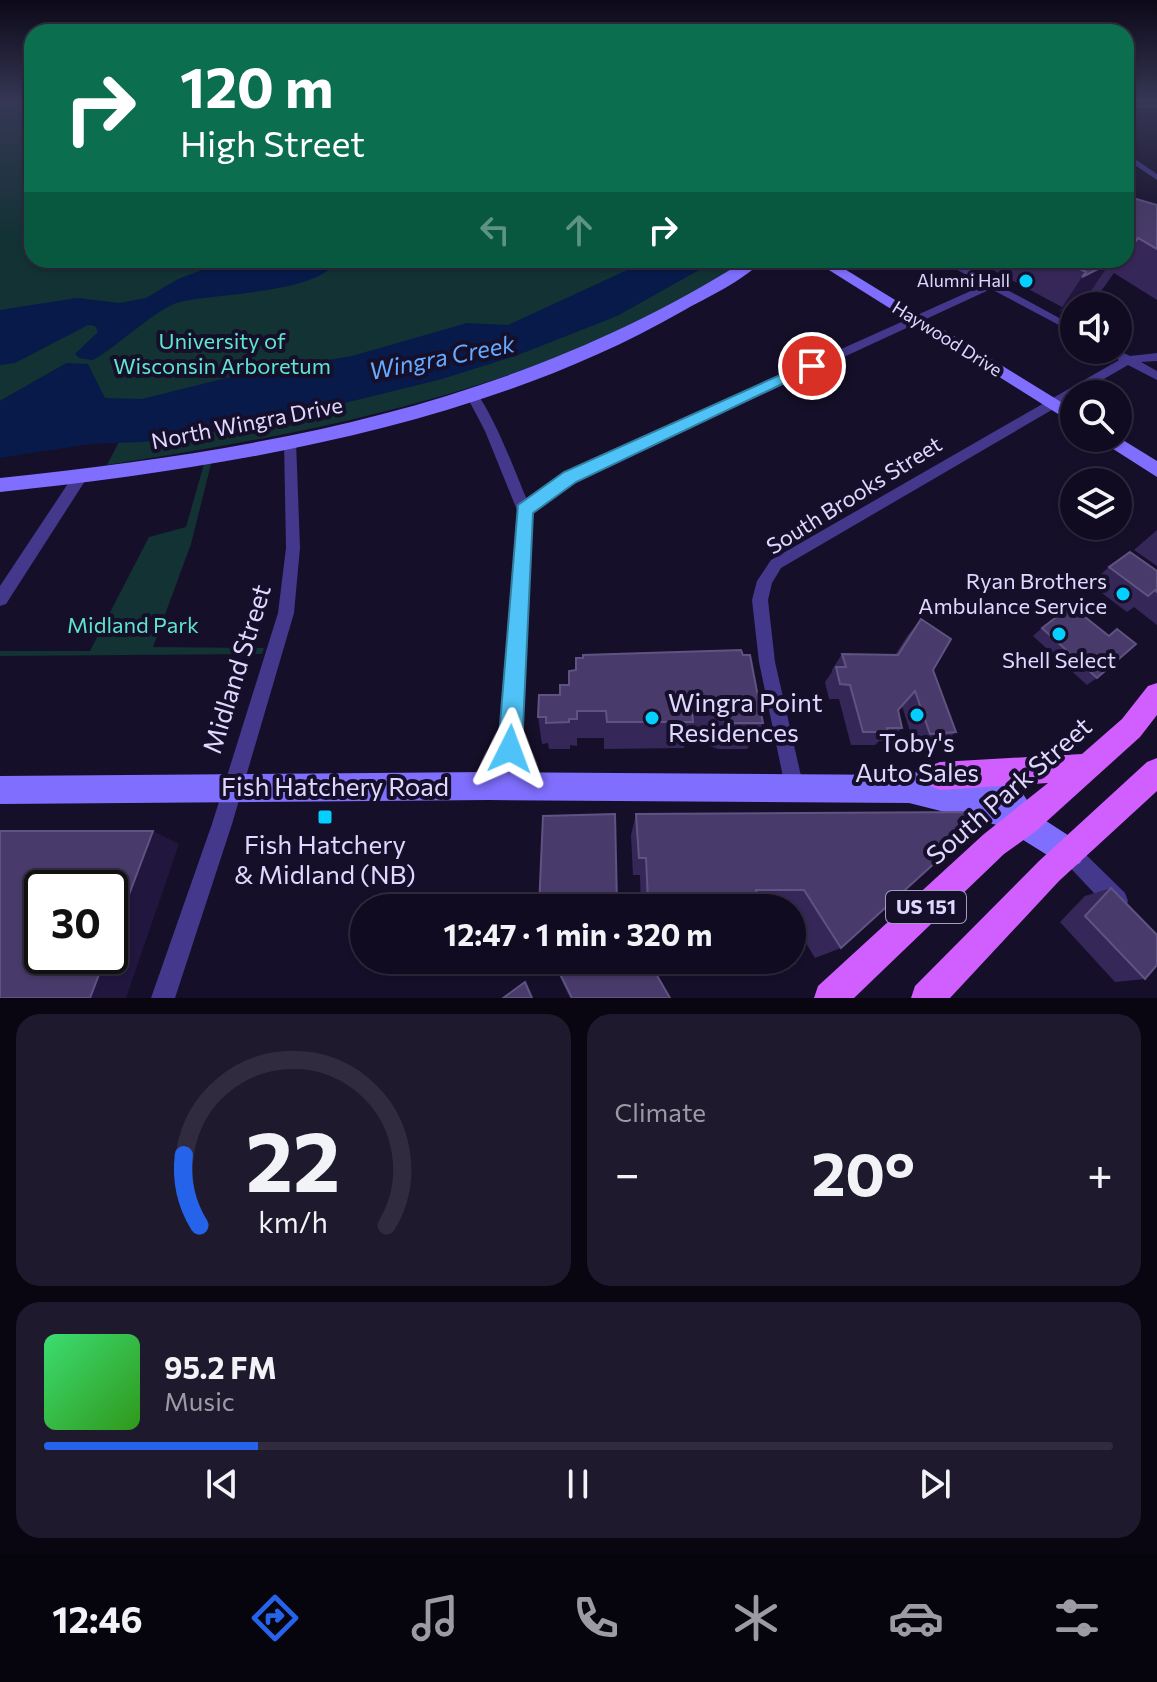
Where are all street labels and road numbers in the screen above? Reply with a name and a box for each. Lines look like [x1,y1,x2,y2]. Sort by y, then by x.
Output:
street label: Haywood Drive [889,296,1006,381]
street label: North Wingra Drive [149,391,345,454]
street label: South Brooks Street [761,430,946,559]
street label: Midland Street [195,580,276,757]
street label: South Park Street [919,710,1097,870]
street label: Fish Hatchery Road [221,770,449,801]
road number: US 151 [886,891,966,923]

